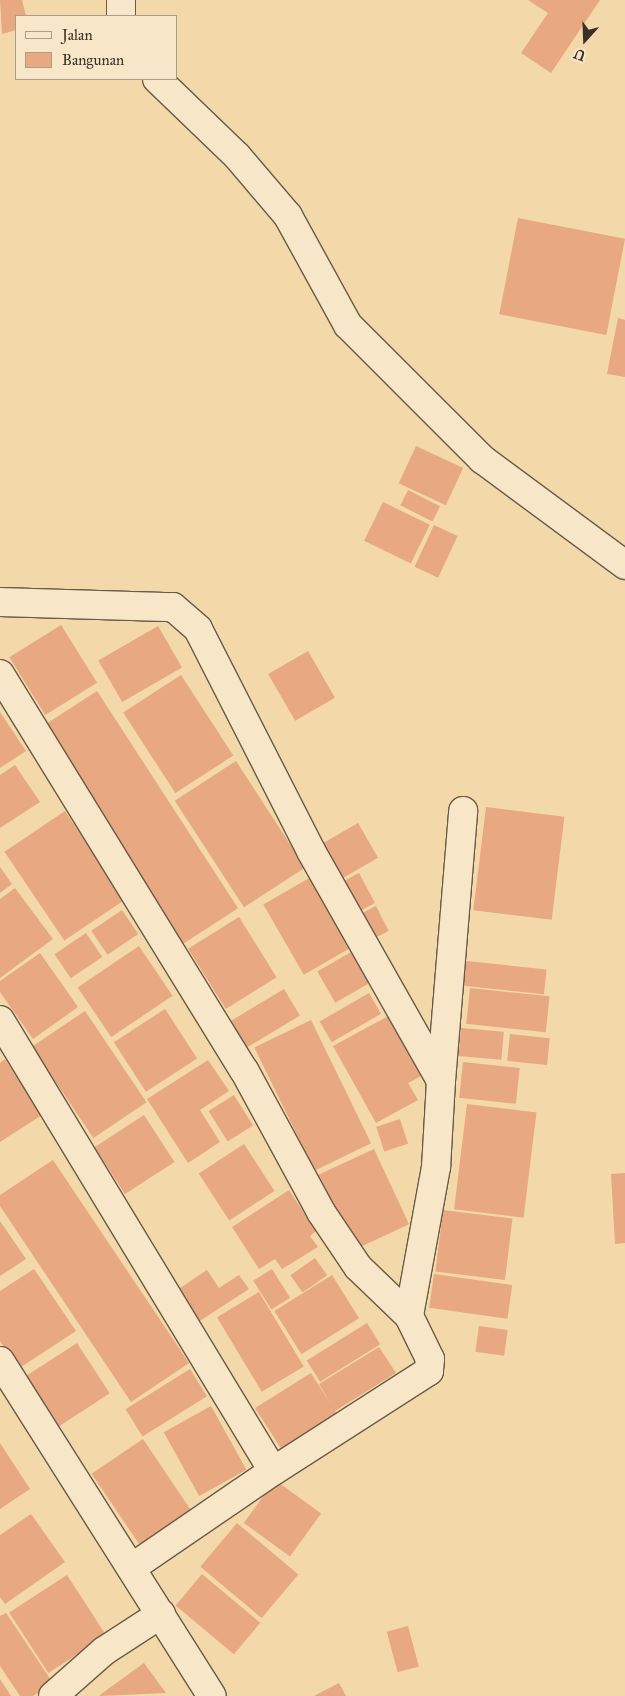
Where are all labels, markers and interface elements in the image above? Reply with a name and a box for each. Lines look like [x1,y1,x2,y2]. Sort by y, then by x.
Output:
legend [15,15,178,80]
north arrow [560,15,610,65]
text: Jalan [62,26,93,44]
text: U [572,45,588,64]
text: Bangunan [62,51,124,69]

